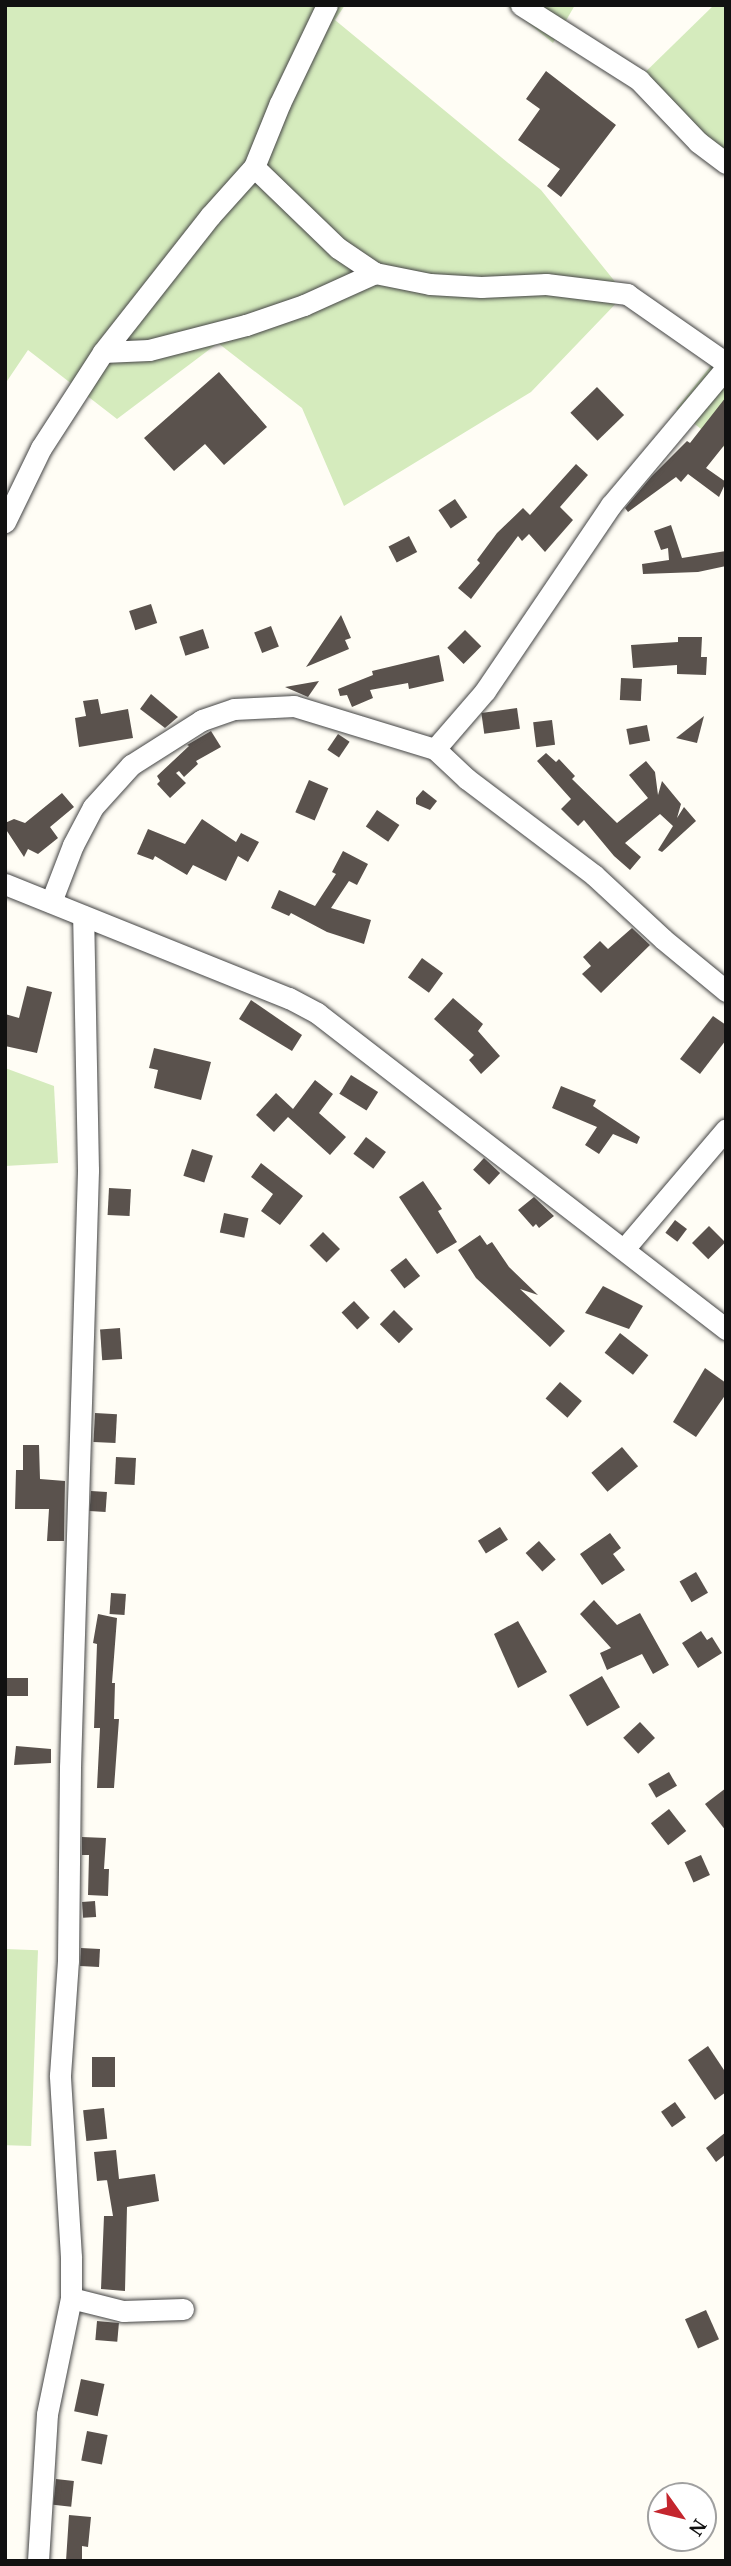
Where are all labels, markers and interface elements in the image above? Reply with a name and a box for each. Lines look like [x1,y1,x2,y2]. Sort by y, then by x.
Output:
north arrow [647,2482,717,2552]
text: N [683,2514,713,2541]

